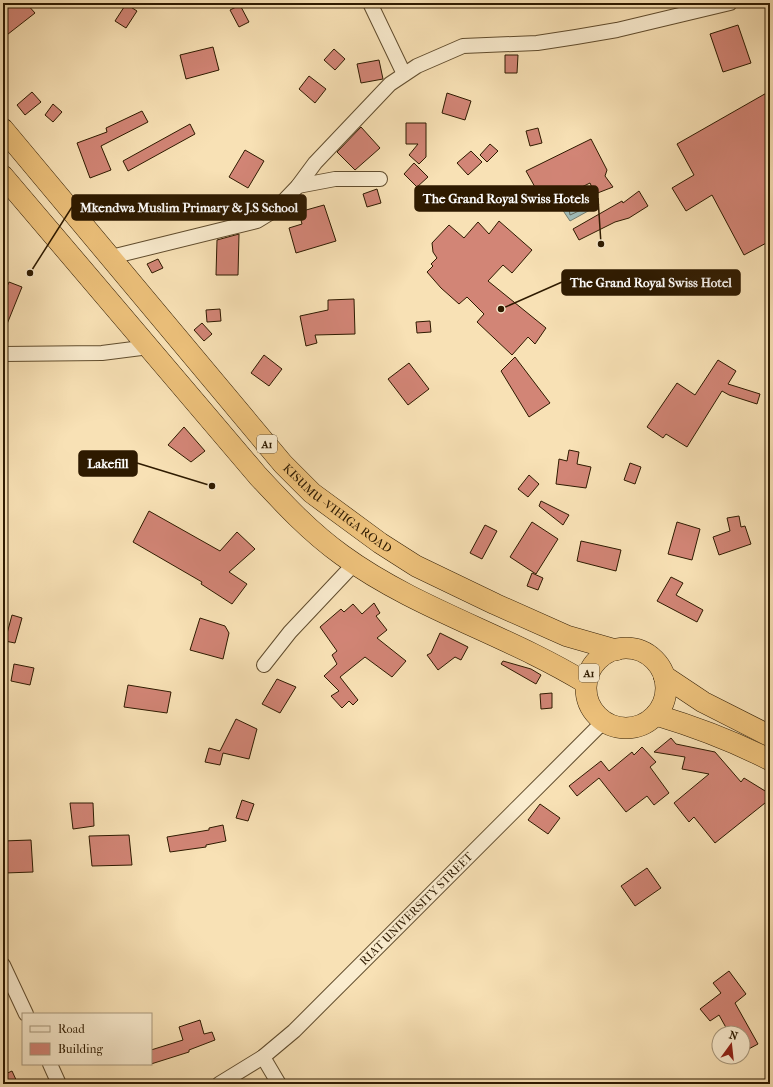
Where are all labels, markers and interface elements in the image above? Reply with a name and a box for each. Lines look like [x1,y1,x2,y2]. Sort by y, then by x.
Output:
callout: The Grand Royal Swiss Hotels [415,186,598,211]
text: The Grand Royal Swiss Hotels [422,191,590,207]
callout: Mkendwa Muslim Primary & J.S School [72,195,306,220]
text: Mkendwa Muslim Primary & J.S School [79,200,298,216]
callout: The Grand Royal Swiss Hotel [562,270,740,295]
text: The Grand Royal Swiss Hotel [569,275,732,291]
road number: A1 [257,435,277,453]
callout: Lakefill [79,451,137,476]
text: Lakefill [87,456,129,471]
street label: KISUMU -VIHIGA ROAD [280,461,394,556]
road number: A1 [579,664,599,682]
street label: RIAT UNIVERSITY STREET [357,849,476,968]
legend [22,1013,152,1065]
text: Road [58,1022,85,1036]
north arrow [711,1025,751,1065]
text: N [728,1028,740,1043]
text: Building [58,1042,103,1056]

